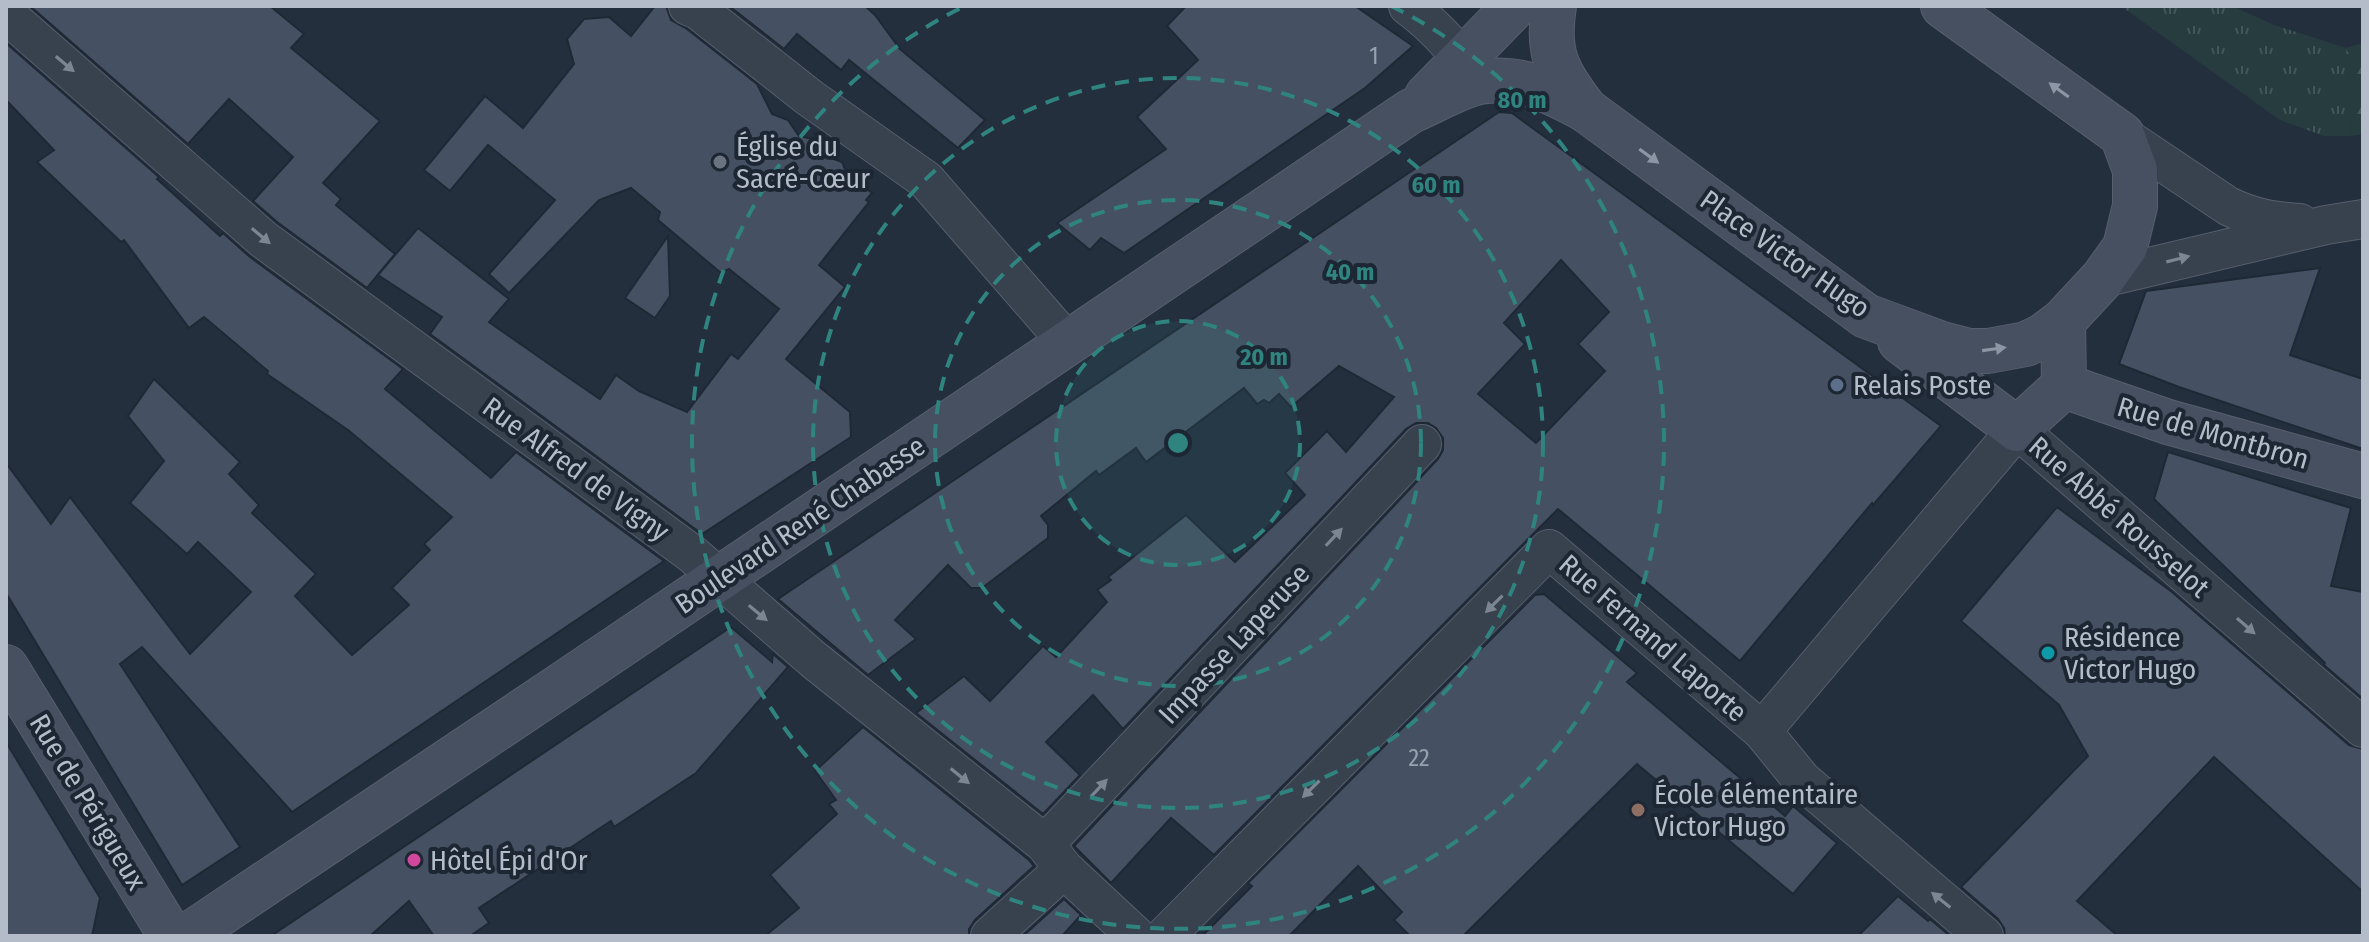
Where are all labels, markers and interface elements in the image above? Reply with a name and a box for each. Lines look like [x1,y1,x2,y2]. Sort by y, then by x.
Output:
house number: 1 [1369,42,1379,70]
one-way arrow [56,55,75,73]
one-way arrow [2048,82,2069,98]
text: 80 m [1497,86,1547,114]
place label: Église du Sacré-Cœur [736,130,870,195]
one-way arrow [1639,148,1659,164]
marker: Église du Sacré-Cœur [711,153,729,171]
text: 60 m [1412,171,1460,199]
street label: Place Victor Hugo [1694,183,1876,325]
one-way arrow [250,227,270,244]
one-way arrow [2166,252,2191,265]
text: 40 m [1326,258,1374,286]
one-way arrow [1982,342,2007,355]
text: 20 m [1239,343,1288,371]
place label: Relais Poste [1853,369,1991,402]
marker: Relais Poste [1828,376,1846,394]
street label: Rue Alfred de Vigny [476,390,676,548]
street label: Rue de Montbron [2113,390,2313,476]
street label: Boulevard René Chabasse [669,429,931,621]
centre of rings [1164,429,1192,457]
street label: Rue Abbé Rousselot [2022,430,2217,605]
one-way arrow [1325,528,1343,547]
street label: Rue Fernand Laporte [1552,548,1754,728]
street label: Impasse Laperuse [1152,557,1316,731]
one-way arrow [1485,594,1504,613]
one-way arrow [747,604,767,621]
one-way arrow [2236,617,2256,634]
place label: Résidence Victor Hugo [2064,621,2196,686]
marker: Résidence Victor Hugo [2039,644,2057,662]
street label: Rue de Périgueux [23,708,154,896]
house number: 22 [1408,744,1430,772]
one-way arrow [950,768,970,784]
one-way arrow [1089,778,1107,797]
place label: École élémentaire Victor Hugo [1654,778,1858,843]
one-way arrow [1302,779,1320,798]
marker: École élémentaire Victor Hugo [1629,801,1647,819]
place label: Hôtel Épi d'Or [430,844,588,877]
marker: Hôtel Épi d'Or [405,851,423,869]
one-way arrow [1931,892,1951,909]

